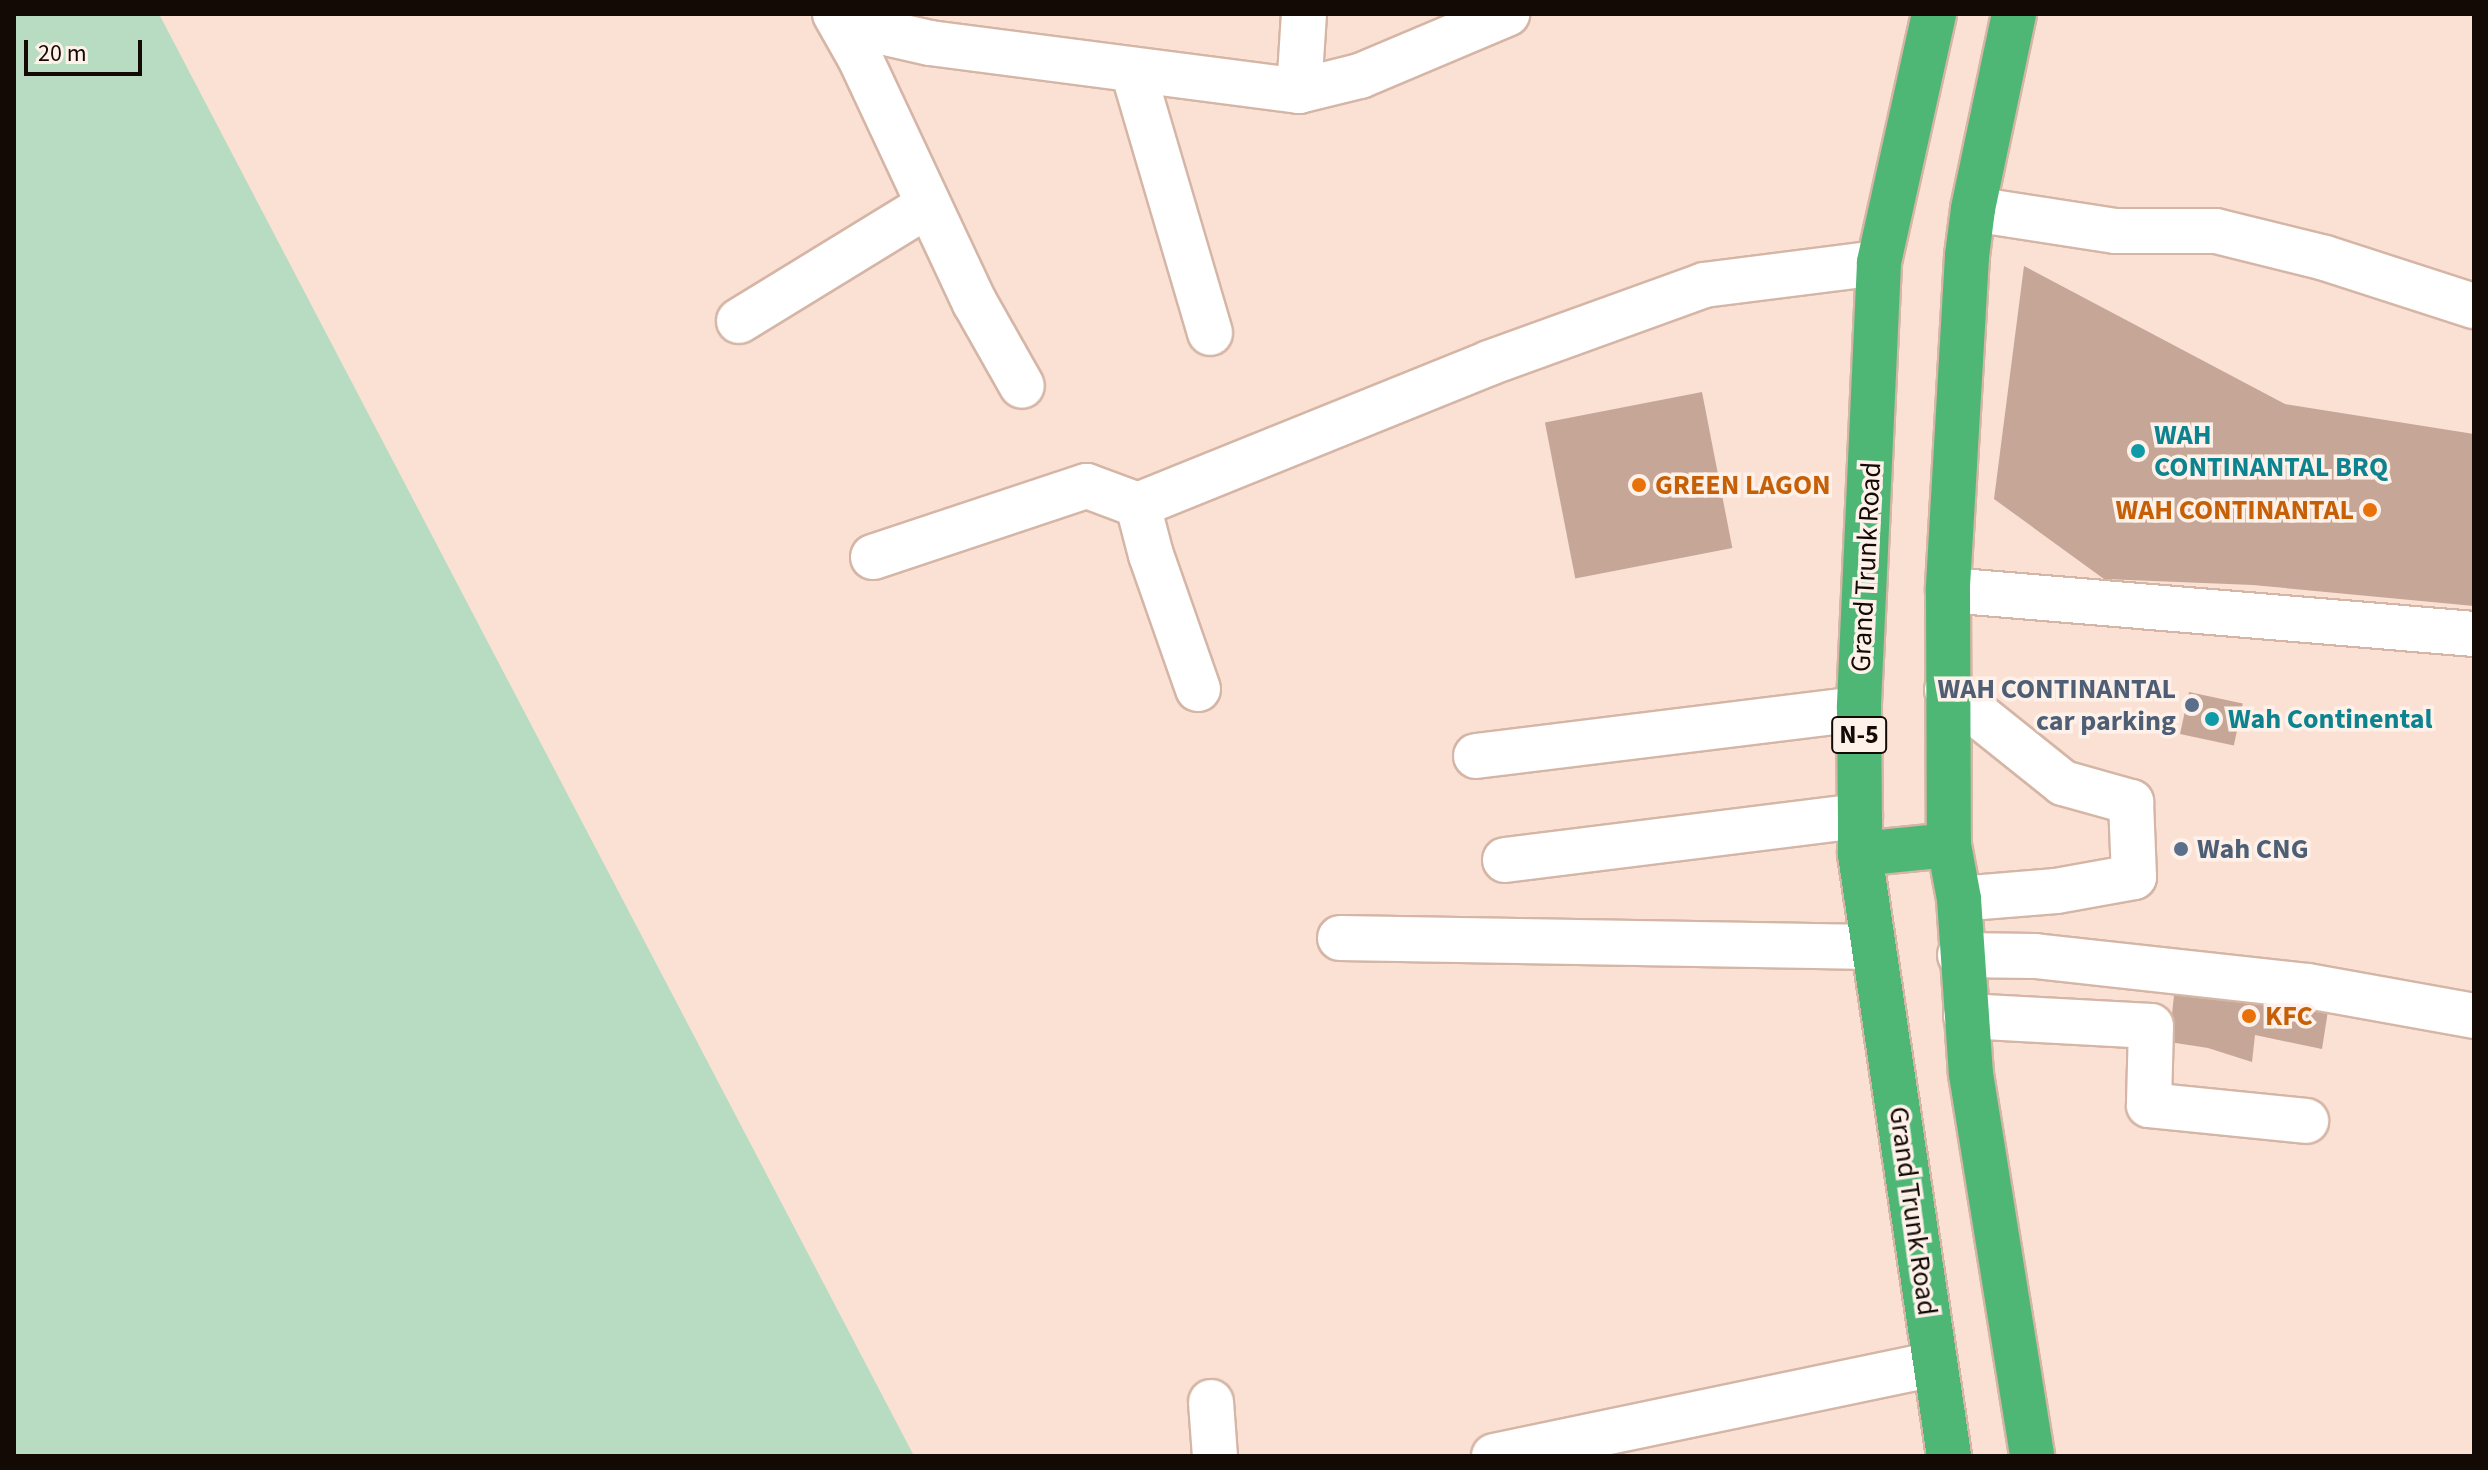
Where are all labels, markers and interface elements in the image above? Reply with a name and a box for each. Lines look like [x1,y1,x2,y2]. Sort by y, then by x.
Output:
scale bar [28,24,146,74]
text: 20 m [38,36,87,71]
place label: WAH CONTINANTAL BRQ [2154,418,2388,484]
marker: WAH CONTINANTAL BRQ [2129,442,2147,460]
street label: Grand Trunk Road [1844,461,1888,673]
place label: GREEN LAGON [1655,468,1831,502]
marker: GREEN LAGON [1630,476,1648,494]
place label: WAH CONTINANTAL [2115,493,2354,527]
marker: WAH CONTINANTAL [2361,501,2379,519]
place label: WAH CONTINANTAL car parking [1937,672,2176,738]
marker: WAH CONTINANTAL car parking [2183,696,2201,714]
place label: Wah Continental [2228,702,2433,736]
marker: Wah Continental [2203,710,2221,728]
road number: N-5 [1831,713,1887,757]
place label: Wah CNG [2197,832,2309,866]
marker: Wah CNG [2172,840,2190,858]
place label: KFC [2265,999,2313,1033]
marker: KFC [2240,1007,2258,1025]
street label: Grand Trunk Road [1882,1104,1944,1318]

